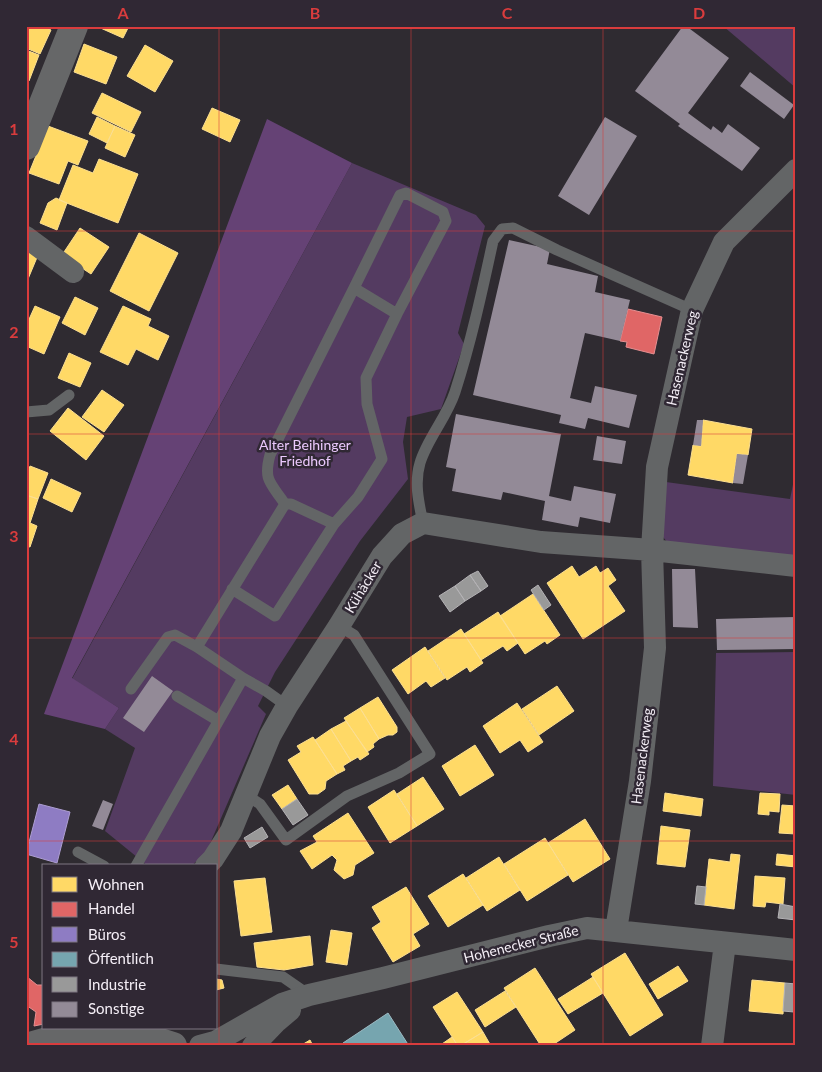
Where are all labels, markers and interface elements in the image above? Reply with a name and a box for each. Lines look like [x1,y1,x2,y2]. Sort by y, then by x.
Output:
text: A [116,3,129,22]
text: B [310,3,320,22]
text: C [502,3,513,22]
text: D [693,3,705,22]
text: 1 [9,119,19,138]
street label: Hasenackerweg [662,309,701,407]
text: 2 [9,322,19,341]
park label: Alter Beihinger Friedhof [259,436,351,469]
text: 3 [9,526,19,545]
street label: Kühäcker [341,558,385,616]
street label: Hasenackerweg [627,707,656,805]
text: 4 [9,729,19,748]
legend [42,864,218,1030]
text: Wohnen [88,875,144,893]
text: Handel [88,899,135,917]
street label: Hohenecker Straße [462,921,580,966]
text: Büros [88,925,126,943]
text: 5 [9,932,19,951]
text: Öffentlich [88,949,154,967]
text: Industrie [88,975,146,993]
text: Sonstige [88,999,144,1017]

